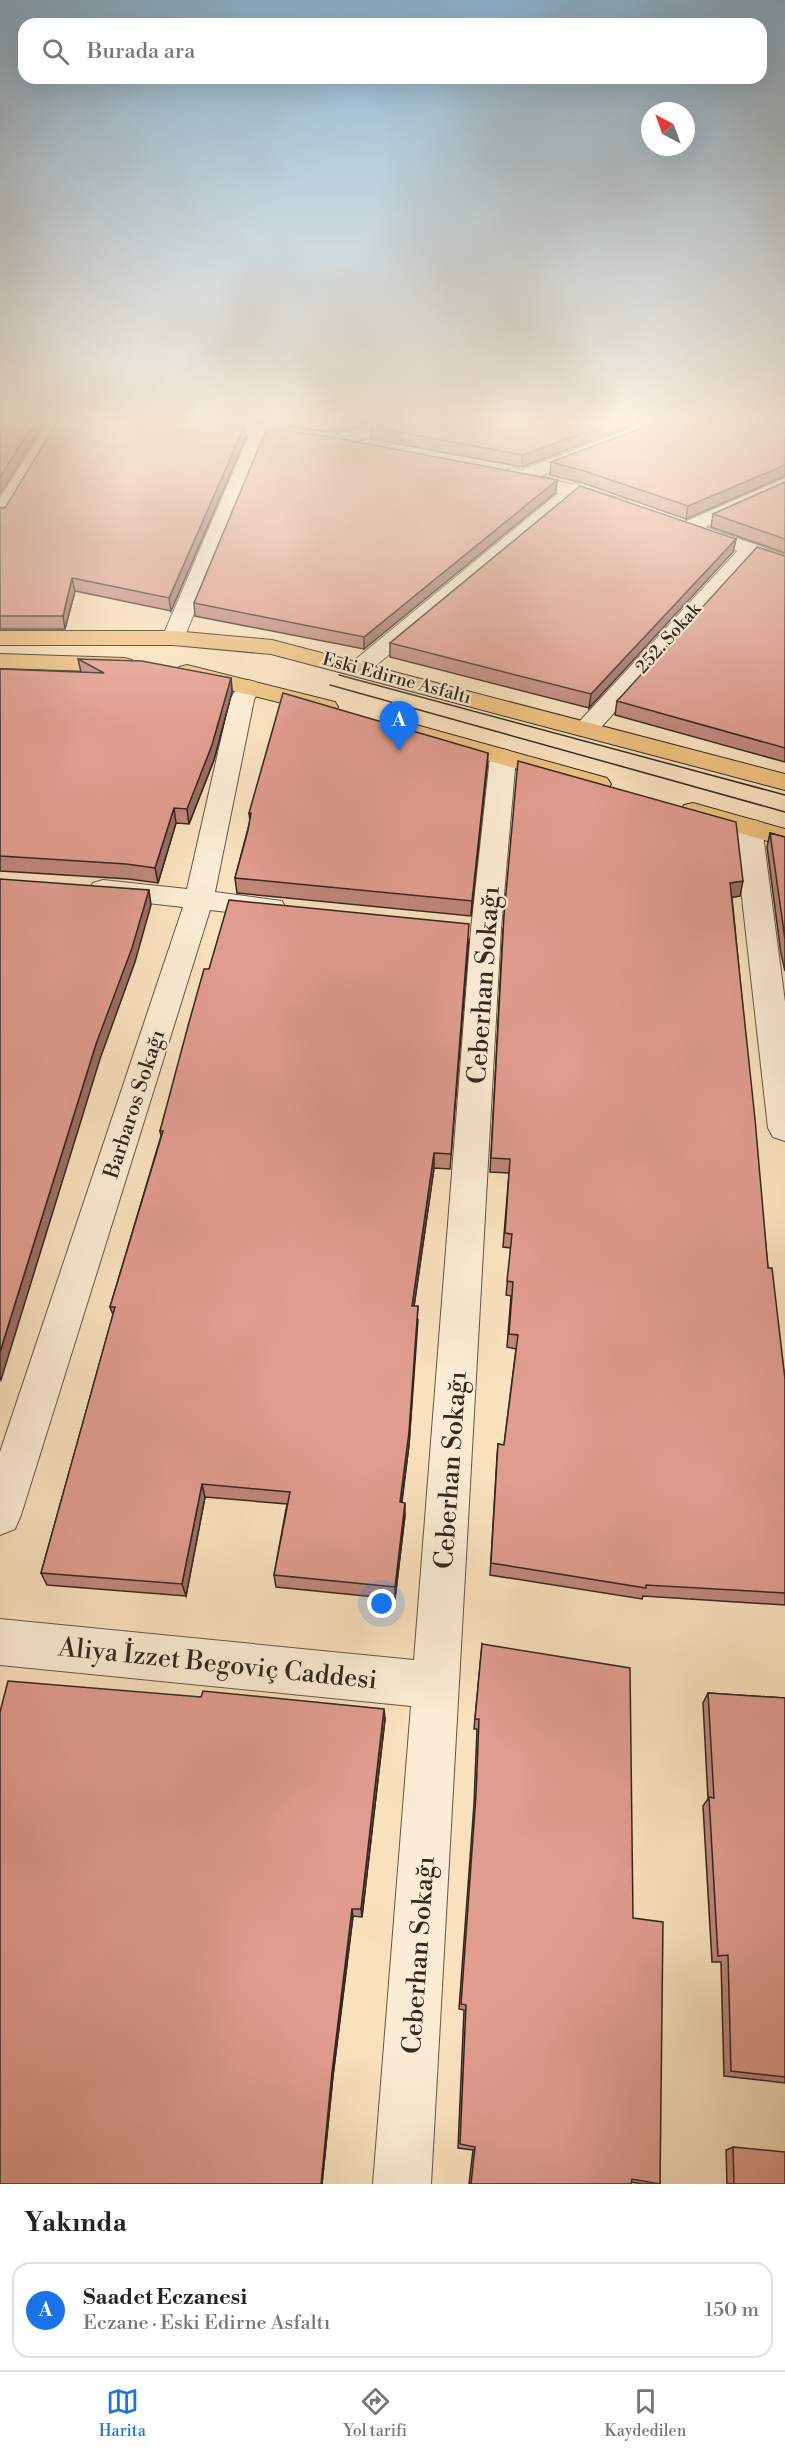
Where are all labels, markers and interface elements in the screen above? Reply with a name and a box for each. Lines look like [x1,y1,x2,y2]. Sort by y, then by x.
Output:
search box [18,18,767,84]
icon: search [39,35,72,68]
text: Burada ara [87,38,195,65]
north arrow [641,102,695,156]
street label: 252. Sokak [631,597,707,678]
street label: Eski Edirne Asfaltı [320,648,474,709]
pin: A [380,702,418,751]
street label: Ceberhan Sokağı [461,885,507,1085]
street label: Barbaros Sokağı [98,1027,171,1183]
street label: Ceberhan Sokağı [428,1370,474,1570]
your location [367,1589,396,1618]
street label: Aliya İzzet Begoviç Caddesi [56,1630,379,1697]
street label: Ceberhan Sokağı [396,1855,442,2055]
text: Yakında [24,2207,127,2239]
text: Saadet Eczanesi [83,2284,247,2311]
text: A [38,2298,53,2323]
text: 150 m [704,2298,759,2323]
text: Eczane · Eski Edirne Asfaltı [83,2311,330,2336]
tab: Harita [99,2385,146,2441]
tab: Yol tarifi [343,2385,407,2441]
tab: Kaydedilen [605,2385,686,2441]

